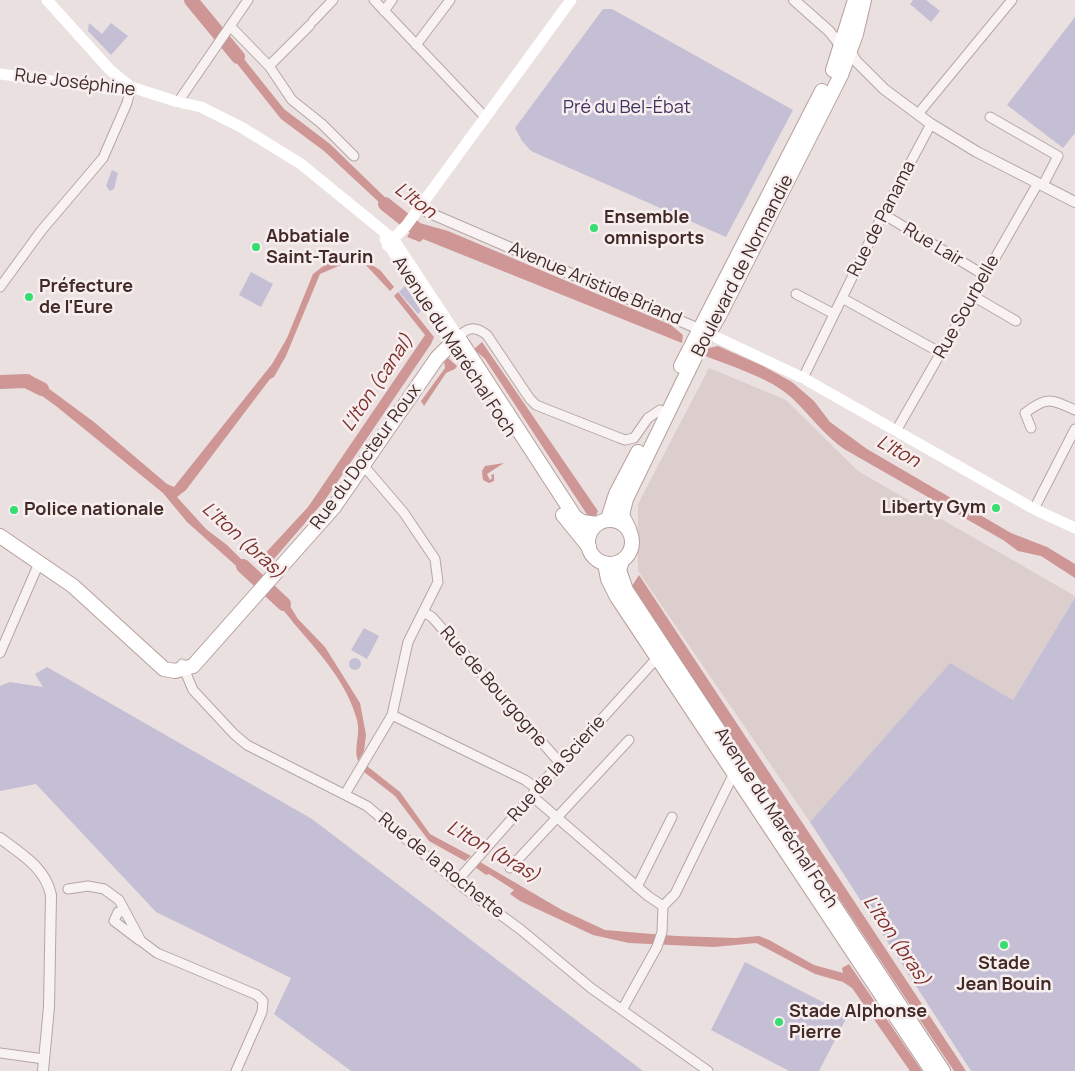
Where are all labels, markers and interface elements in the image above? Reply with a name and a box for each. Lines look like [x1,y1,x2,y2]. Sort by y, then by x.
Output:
street label: Rue Joséphine [13,65,137,101]
park label: Pré du Bel-Ébat [563,97,691,119]
street label: Rue de Panama [843,157,921,281]
street label: Boulevard de Normandie [688,171,798,361]
water label: L'Iton [390,178,440,224]
place label: Ensemble omnisports [604,207,704,250]
street label: Rue Lair [899,219,967,271]
marker: Ensemble omnisports [588,222,600,234]
place label: Abbatiale Saint-Taurin [266,226,373,268]
street label: Avenue Aristide Briand [505,238,685,330]
marker: Abbatiale Saint-Taurin [250,241,262,253]
street label: Rue Sourbelle [930,251,1004,363]
street label: Avenue du Maréchal Foch [388,253,520,441]
place label: Préfecture de l'Eure [39,276,133,318]
marker: Préfecture de l'Eure [23,291,35,303]
water label: L'Iton (canal) [337,330,419,436]
street label: Rue du Docteur Roux [306,380,426,534]
water label: L'Iton [873,431,923,473]
place label: Liberty Gym [882,497,986,519]
water label: L'Iton (bras) [197,498,289,584]
place label: Police nationale [24,499,164,521]
marker: Liberty Gym [990,502,1002,514]
marker: Police nationale [8,504,20,516]
street label: Rue de Bourgogne [435,622,551,752]
street label: Rue de la Scierie [504,711,610,827]
street label: Avenue du Maréchal Foch [710,724,842,912]
street label: Rue de la Rochette [374,809,508,923]
water label: L'Iton (bras) [443,816,543,888]
water label: L'Iton (bras) [858,892,934,990]
marker: Stade Jean Bouin [998,939,1010,951]
place label: Stade Jean Bouin [957,953,1051,996]
place label: Stade Alphonse Pierre [789,1001,927,1044]
marker: Stade Alphonse Pierre [773,1016,785,1028]

